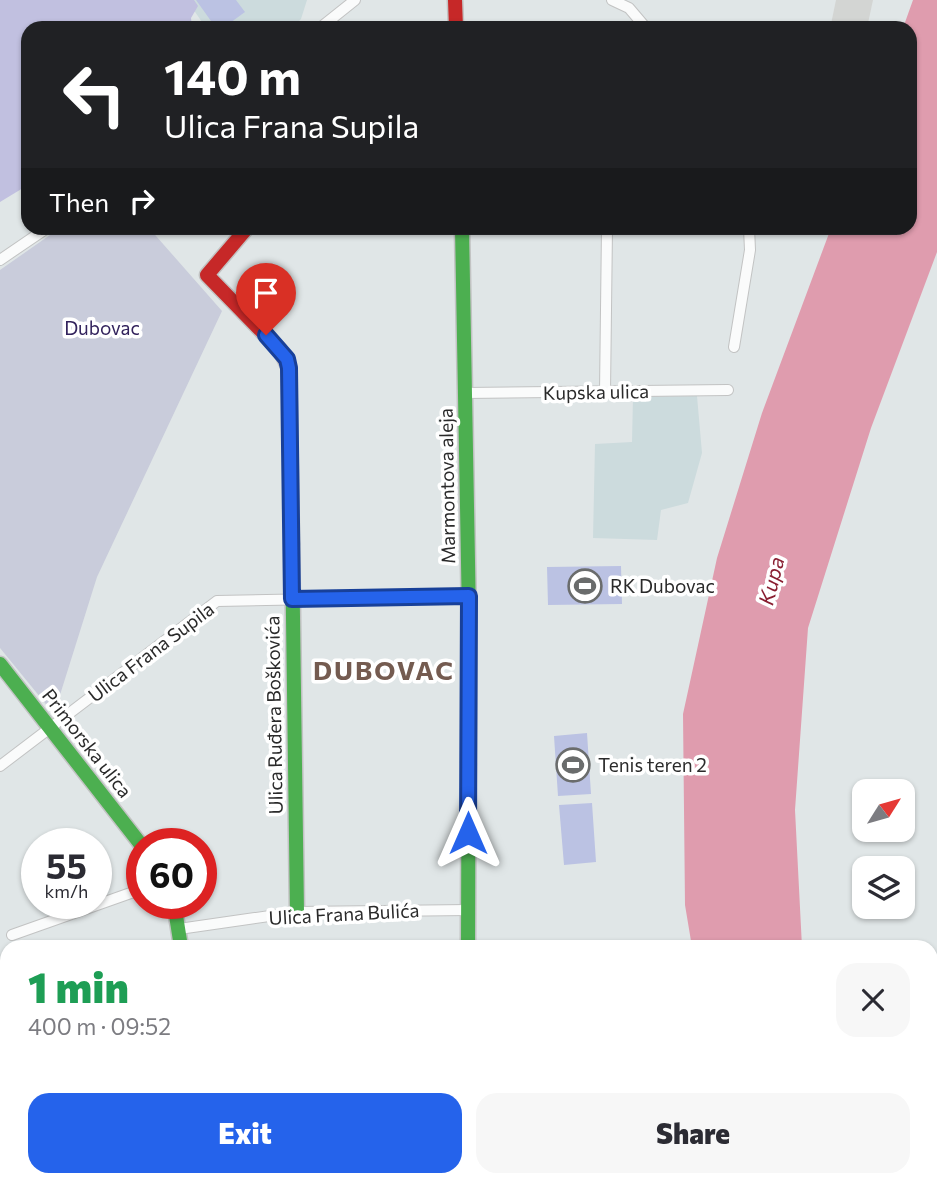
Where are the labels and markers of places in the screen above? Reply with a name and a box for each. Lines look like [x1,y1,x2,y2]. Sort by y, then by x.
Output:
pin [236,263,296,335]
sports icon: RK Dubovac [566,567,604,605]
place label: RK Dubovac [610,574,715,597]
sports icon: Tenis teren 2 [554,746,592,784]
place label: Tenis teren 2 [598,753,707,776]

